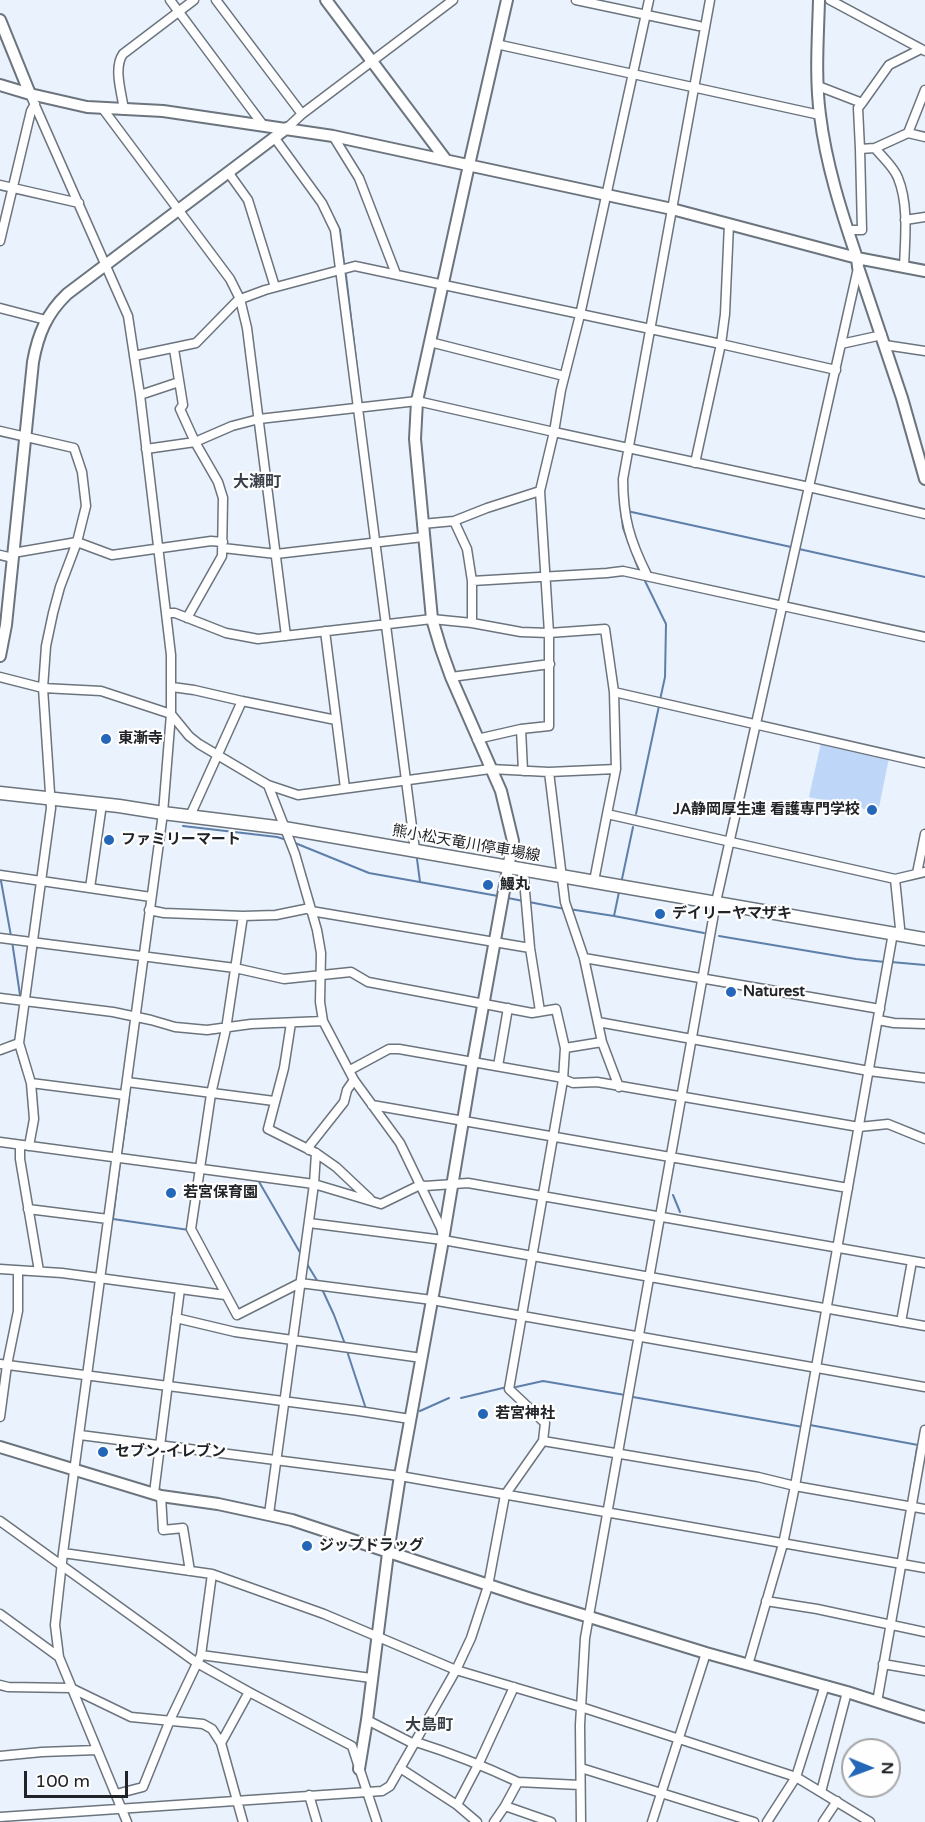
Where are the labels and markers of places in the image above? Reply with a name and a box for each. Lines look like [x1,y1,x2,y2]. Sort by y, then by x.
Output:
place label: 東漸寺 [118,730,163,748]
marker: 東漸寺 [99,732,113,746]
place label: JA静岡厚生連 看護専門学校 [673,801,860,819]
marker: JA静岡厚生連 看護専門学校 [865,803,879,817]
place label: ファミリーマート [121,831,241,849]
marker: ファミリーマート [102,833,116,847]
place label: 鰻丸 [500,876,530,894]
marker: 鰻丸 [481,878,495,892]
place label: デイリーヤマザキ [672,905,792,923]
marker: デイリーヤマザキ [653,907,667,921]
place label: Naturest [743,983,805,1001]
marker: Naturest [724,985,738,999]
place label: 若宮保育園 [183,1184,258,1202]
marker: 若宮保育園 [164,1186,178,1200]
place label: 若宮神社 [495,1405,555,1423]
marker: 若宮神社 [476,1407,490,1421]
place label: セブン-イレブン [115,1443,226,1461]
marker: セブン-イレブン [96,1445,110,1459]
place label: ジップドラッグ [319,1537,424,1555]
marker: ジップドラッグ [300,1539,314,1553]

